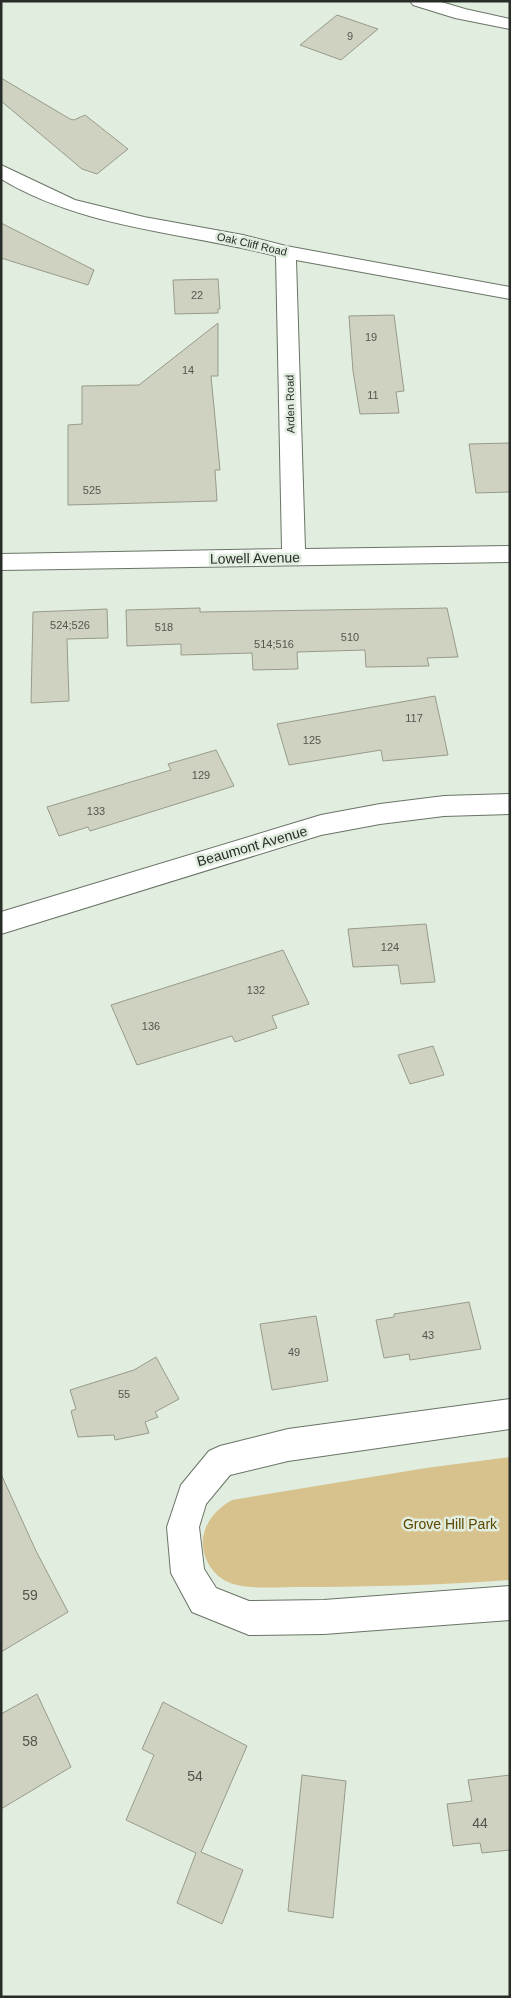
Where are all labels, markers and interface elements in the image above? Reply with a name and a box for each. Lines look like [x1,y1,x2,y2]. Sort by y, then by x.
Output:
house number: 9 [347,30,353,42]
street label: Oak Cliff Road [216,230,288,258]
house number: 22 [191,289,203,301]
house number: 19 [365,331,377,343]
house number: 14 [182,364,194,376]
street label: Arden Road [283,375,297,433]
house number: 11 [367,389,379,401]
house number: 525 [83,484,101,496]
street label: Lowell Avenue [210,549,300,567]
house number: 524;526 [50,619,90,631]
house number: 518 [155,621,173,633]
house number: 510 [341,631,359,643]
house number: 514;516 [254,638,294,650]
house number: 117 [405,712,423,724]
house number: 125 [303,734,321,746]
house number: 129 [192,769,210,781]
house number: 133 [87,805,105,817]
street label: Beaumont Avenue [195,823,309,869]
house number: 124 [381,941,399,953]
house number: 132 [247,984,265,996]
house number: 136 [142,1020,160,1032]
house number: 43 [422,1329,434,1341]
house number: 49 [288,1346,300,1358]
house number: 55 [118,1388,130,1400]
park label: Grove Hill Park [403,1516,498,1532]
house number: 59 [22,1587,38,1603]
house number: 58 [22,1733,38,1749]
house number: 54 [187,1768,203,1784]
house number: 44 [472,1815,488,1831]

